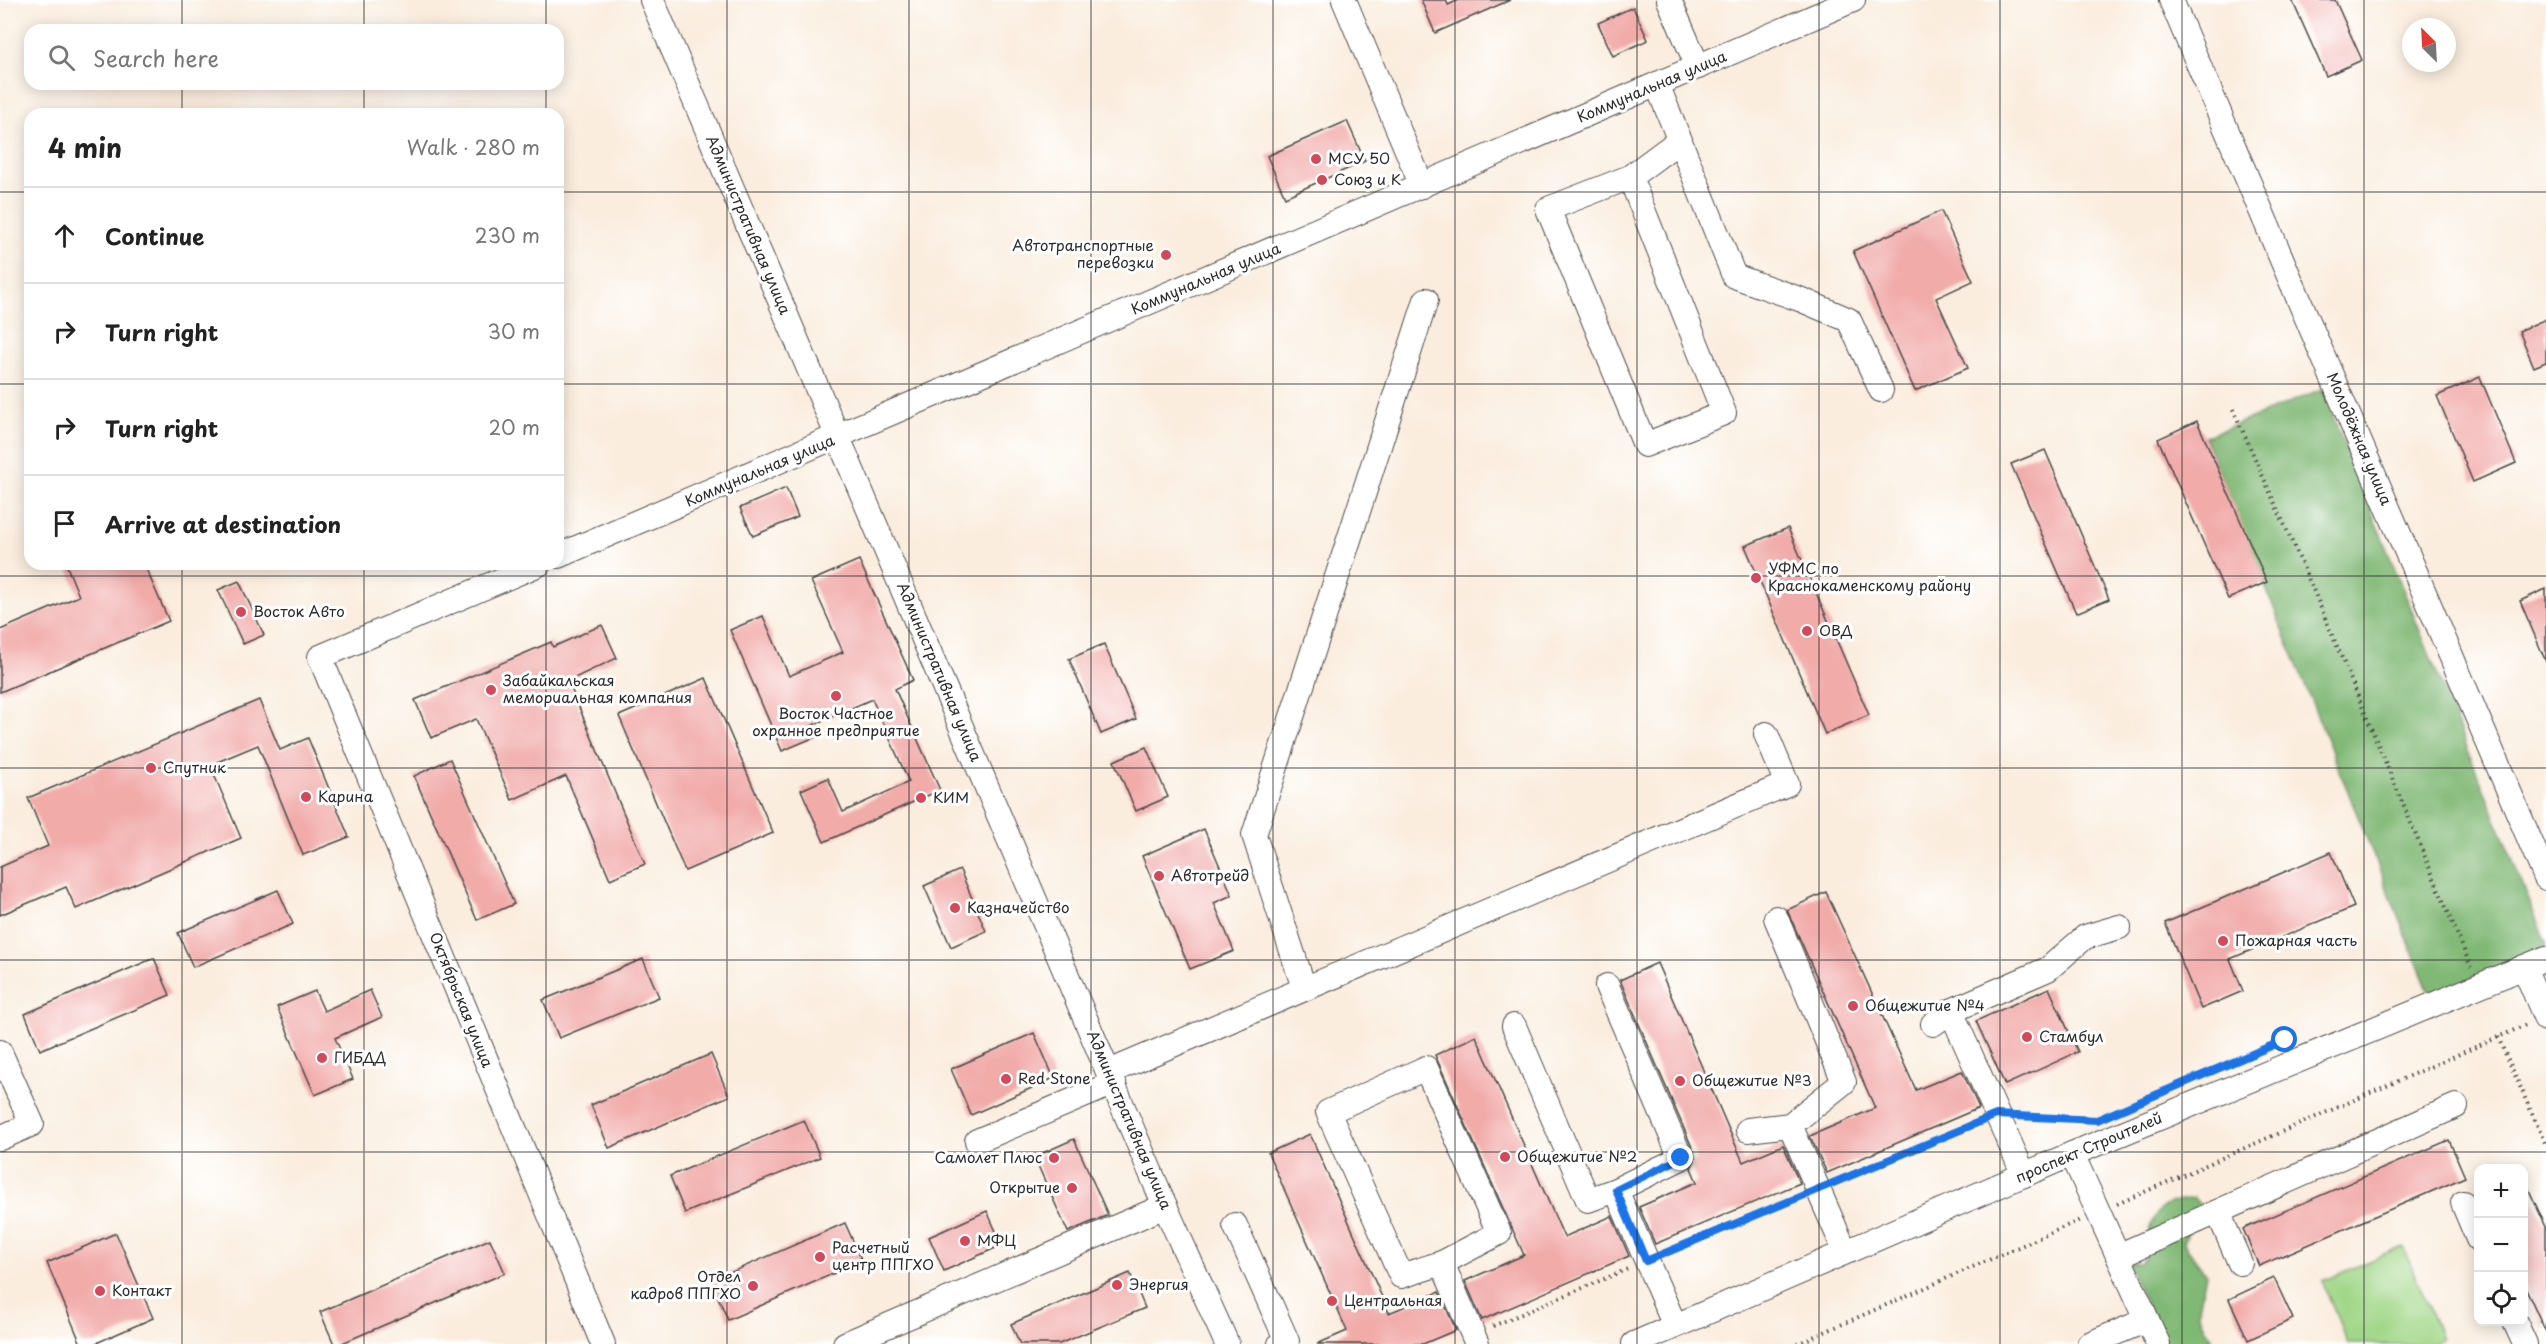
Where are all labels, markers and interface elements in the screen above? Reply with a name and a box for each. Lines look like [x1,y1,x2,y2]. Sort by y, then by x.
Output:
north arrow [2402,18,2456,72]
search box [24,24,564,90]
icon: search [45,41,78,74]
text: Search here [93,41,219,74]
street label: Коммунальная улица [1573,43,1730,128]
text: 4 min [48,128,122,167]
street label: Административная улица [701,131,798,318]
text: Walk · 280 m [407,132,540,162]
place label: МСУ 50 [1328,146,1390,169]
marker: МСУ 50 [1309,152,1323,166]
place label: Союз и К [1334,167,1401,190]
marker: Союз и К [1315,173,1329,187]
icon: ahead [48,219,81,252]
text: Continue [105,219,204,252]
text: 230 m [475,220,540,250]
place label: Автотранспортные перевозки [1012,233,1154,273]
street label: Коммунальная улица [1127,235,1284,320]
marker: Автотранспортные перевозки [1159,248,1173,262]
icon: right [48,315,81,348]
text: Turn right [105,315,218,348]
text: 30 m [487,316,540,346]
street label: Молодёжная улица [2322,368,2399,509]
icon: right [48,411,81,444]
text: Turn right [105,411,218,444]
text: 20 m [488,412,540,442]
street label: Коммунальная улица [681,427,838,512]
icon: arrive [48,507,81,540]
text: Arrive at destination [105,507,341,540]
place label: УФМС по Краснокаменскому району [1768,556,1971,596]
marker: УФМС по Краснокаменскому району [1749,571,1763,585]
street label: Административная улица [892,578,989,765]
place label: Восток Авто [253,599,345,622]
marker: Восток Авто [234,605,248,619]
place label: ОВД [1819,618,1853,641]
marker: ОВД [1800,624,1814,638]
place label: Забайкальская мемориальная компания [502,668,692,708]
marker: Забайкальская мемориальная компания [484,683,498,697]
marker: Восток Частное охранное предприятие [829,689,843,703]
place label: Восток Частное охранное предприятие [752,701,920,741]
place label: Спутник [163,755,226,778]
marker: Спутник [144,761,158,775]
place label: Карина [318,784,374,807]
place label: КИМ [933,785,969,808]
marker: Карина [299,790,313,804]
marker: КИМ [914,791,928,805]
place label: Автотрейд [1171,863,1249,886]
marker: Автотрейд [1152,869,1166,883]
place label: Казначейство [967,895,1069,918]
marker: Казначейство [948,901,962,915]
street label: Октябрьская улица [425,928,500,1071]
place label: Пожарная часть [2235,928,2357,951]
marker: Пожарная часть [2216,934,2230,948]
place label: Общежитие №4 [1865,993,1985,1016]
marker: Общежитие №4 [1846,999,1860,1013]
place label: Стамбул [2039,1024,2104,1047]
street label: Административная улица [1082,1026,1179,1213]
route start [2271,1026,2297,1052]
marker: Стамбул [2020,1030,2034,1044]
place label: ГИБДД [334,1045,386,1068]
marker: ГИБДД [315,1051,329,1065]
place label: Red Stone [1018,1066,1091,1089]
place label: Общежитие №3 [1692,1068,1812,1091]
marker: Red Stone [999,1072,1013,1086]
marker: Общежитие №3 [1673,1074,1687,1088]
street label: проспект Строителей [2011,1105,2165,1188]
place label: Общежитие №2 [1517,1144,1637,1167]
route end [1667,1144,1693,1170]
place label: Самолет Плюс [934,1145,1042,1168]
marker: Общежитие №2 [1498,1150,1512,1164]
marker: Самолет Плюс [1047,1151,1061,1165]
map controls [2474,1164,2528,1326]
button: + [2474,1164,2528,1218]
place label: Открытие [989,1175,1060,1198]
marker: Открытие [1065,1181,1079,1195]
button: − [2474,1218,2528,1272]
place label: МФЦ [977,1228,1016,1251]
marker: МФЦ [958,1234,972,1248]
place label: Расчетный центр ППГХО [832,1235,934,1275]
marker: Расчетный центр ППГХО [813,1250,827,1264]
place label: Отдел кадров ППГХО [630,1264,741,1304]
place label: Энергия [1129,1272,1189,1295]
button: locate [2474,1272,2528,1326]
place label: Контакт [112,1278,172,1301]
marker: Энергия [1110,1278,1124,1292]
marker: Отдел кадров ППГХО [746,1279,760,1293]
marker: Контакт [93,1284,107,1298]
place label: Центральная [1344,1288,1442,1311]
marker: Центральная [1325,1294,1339,1308]

